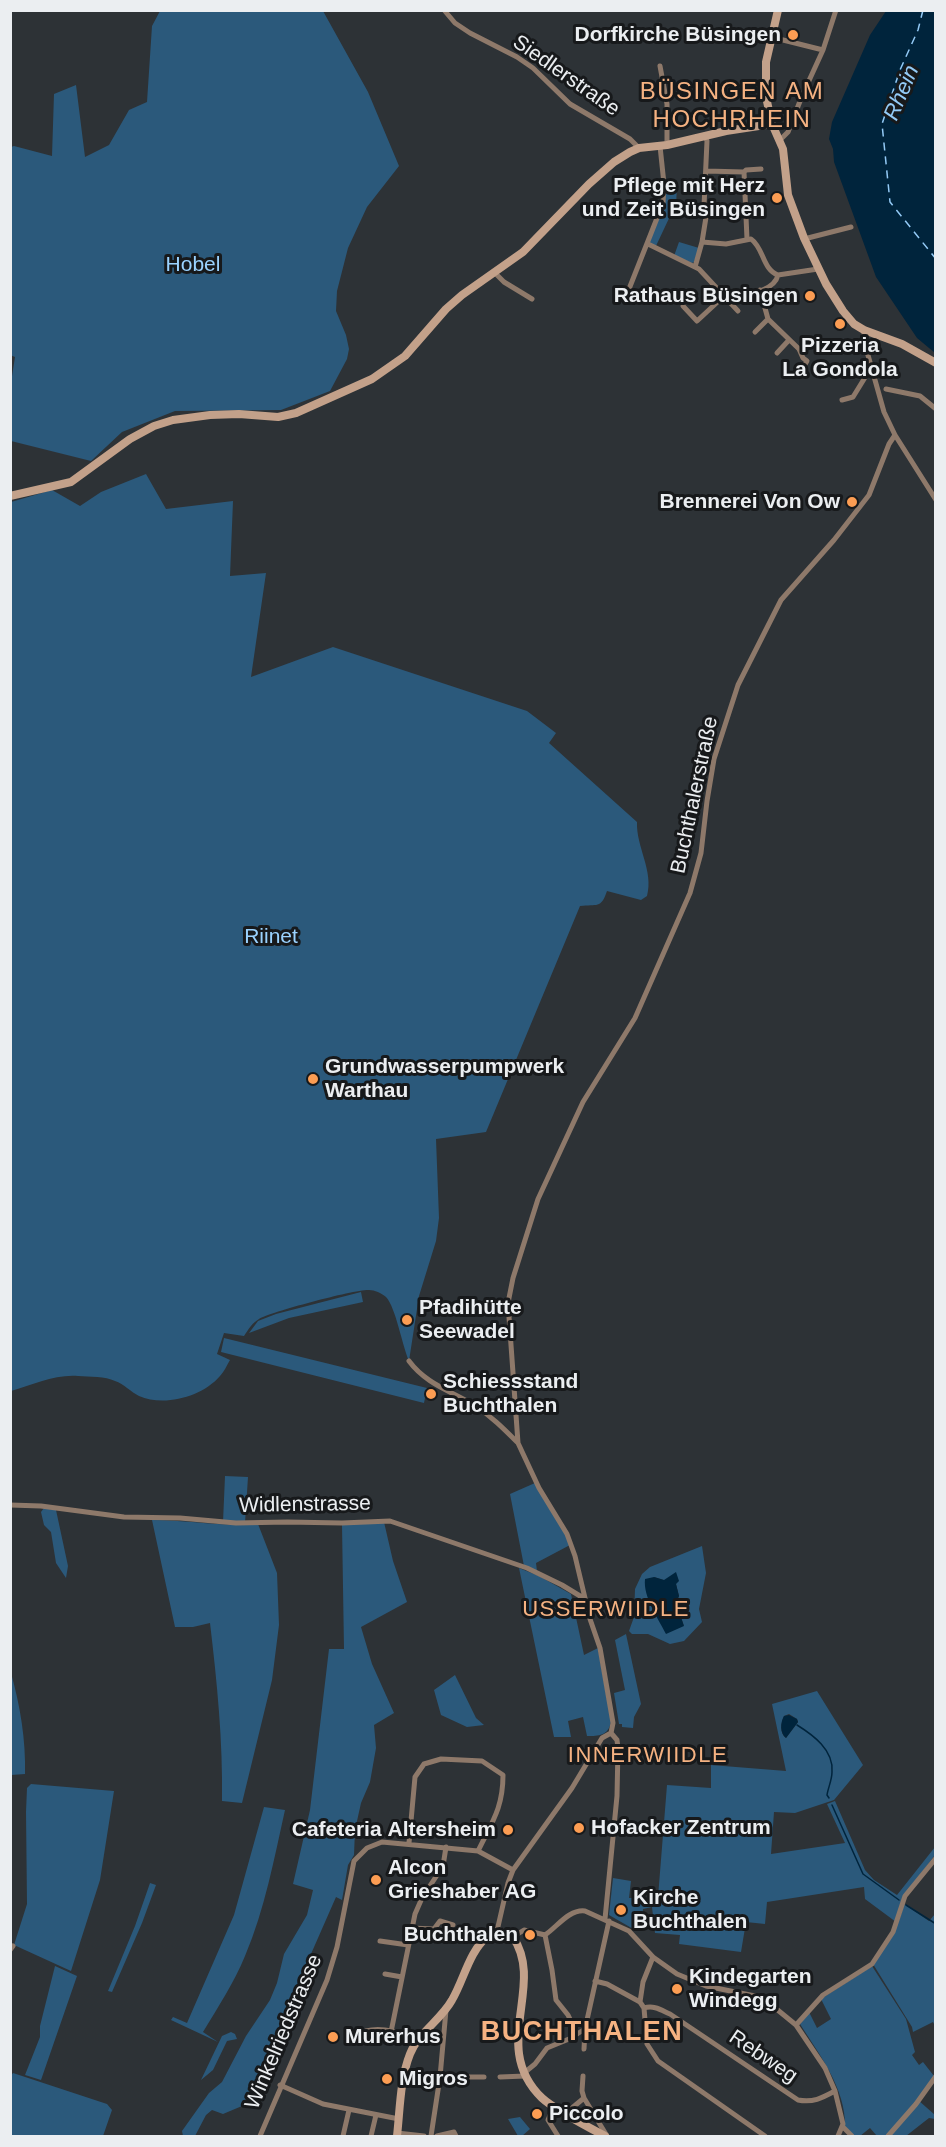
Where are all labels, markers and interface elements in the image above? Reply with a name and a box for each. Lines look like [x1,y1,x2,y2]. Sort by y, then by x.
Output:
place label: Dorfkirche Büsingen [574,22,781,48]
marker: Dorfkirche Büsingen [786,28,800,42]
street label: Siedlerstraße [508,30,624,122]
water label: Rhein [879,61,925,125]
district label: BÜSINGEN AM HOCHRHEIN [640,78,824,134]
place label: Pflege mit Herz und Zeit Büsingen [582,173,765,223]
marker: Pflege mit Herz und Zeit Büsingen [770,191,784,205]
park label: Hobel [166,252,220,278]
place label: Rathaus Büsingen [614,283,798,309]
marker: Rathaus Büsingen [803,289,817,303]
marker: Pizzeria La Gondola [833,317,847,331]
place label: Pizzeria La Gondola [782,333,898,383]
place label: Brennerei Von Ow [660,489,840,515]
marker: Brennerei Von Ow [845,495,859,509]
street label: Buchthalerstraße [666,714,724,876]
park label: Riinet [244,924,298,950]
place label: Grundwasserpumpwerk Warthau [325,1054,564,1104]
marker: Grundwasserpumpwerk Warthau [306,1072,320,1086]
place label: Pfadihütte Seewadel [419,1295,522,1345]
marker: Pfadihütte Seewadel [400,1313,414,1327]
place label: Schiessstand Buchthalen [443,1369,578,1419]
marker: Schiessstand Buchthalen [424,1387,438,1401]
street label: Widlenstrasse [239,1491,371,1519]
district label: USSERWIIDLE [522,1597,690,1623]
district label: INNERWIIDLE [568,1743,728,1769]
place label: Hofacker Zentrum [591,1815,771,1841]
place label: Cafeteria Altersheim [292,1817,496,1843]
marker: Hofacker Zentrum [572,1821,586,1835]
marker: Cafeteria Altersheim [501,1823,515,1837]
place label: Alcon Grieshaber AG [388,1855,536,1905]
marker: Alcon Grieshaber AG [369,1873,383,1887]
place label: Kirche Buchthalen [633,1885,747,1935]
marker: Kirche Buchthalen [614,1903,628,1917]
place label: Buchthalen [404,1922,518,1948]
marker: Buchthalen [523,1928,537,1942]
street label: Winkelriedstrasse [240,1951,328,2113]
place label: Kindegarten Windegg [689,1964,812,2014]
marker: Kindegarten Windegg [670,1982,684,1996]
district label: BUCHTHALEN [481,2017,683,2049]
place label: Murerhus [345,2024,441,2050]
street label: Rebweg [724,2025,802,2089]
marker: Murerhus [326,2030,340,2044]
place label: Migros [399,2066,468,2092]
marker: Migros [380,2072,394,2086]
place label: Piccolo [549,2101,624,2127]
marker: Piccolo [530,2107,544,2121]

